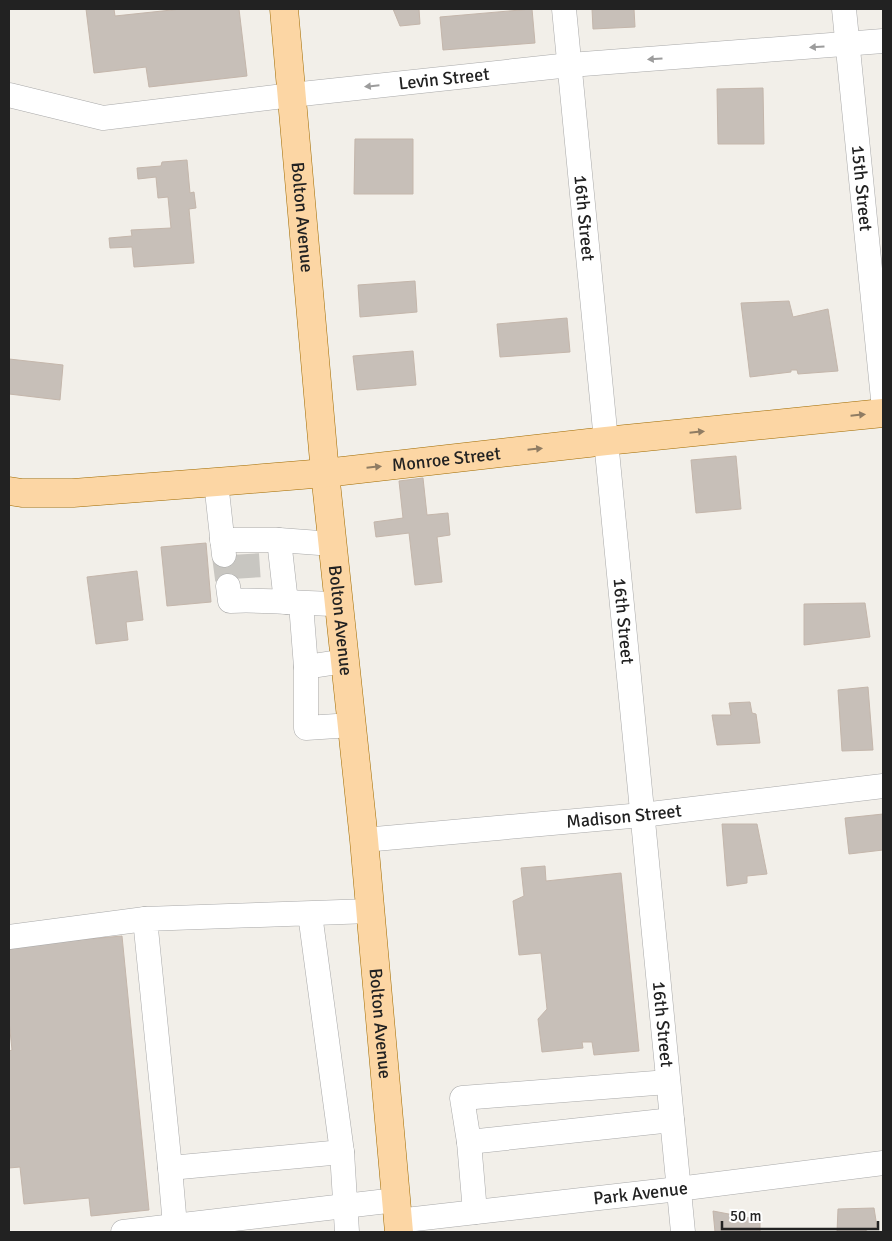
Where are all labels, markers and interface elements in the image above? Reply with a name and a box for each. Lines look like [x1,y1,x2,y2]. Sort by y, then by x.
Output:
one-way arrow [809,43,825,51]
one-way arrow [647,55,663,63]
street label: Levin Street [397,63,491,94]
one-way arrow [363,82,379,90]
street label: 15th Street [847,144,877,232]
street label: Bolton Avenue [287,161,318,273]
street label: 16th Street [569,174,599,262]
one-way arrow [851,411,867,419]
one-way arrow [689,427,705,435]
street label: Monroe Street [391,442,502,476]
one-way arrow [527,445,543,453]
one-way arrow [366,463,382,471]
street label: Bolton Avenue [324,564,357,677]
street label: 16th Street [608,577,639,665]
street label: Madison Street [565,799,683,833]
street label: Bolton Avenue [364,967,396,1080]
street label: 16th Street [648,980,678,1068]
street label: Park Avenue [592,1177,689,1210]
scale bar [722,1198,878,1230]
text: 50 m [730,1207,761,1225]

